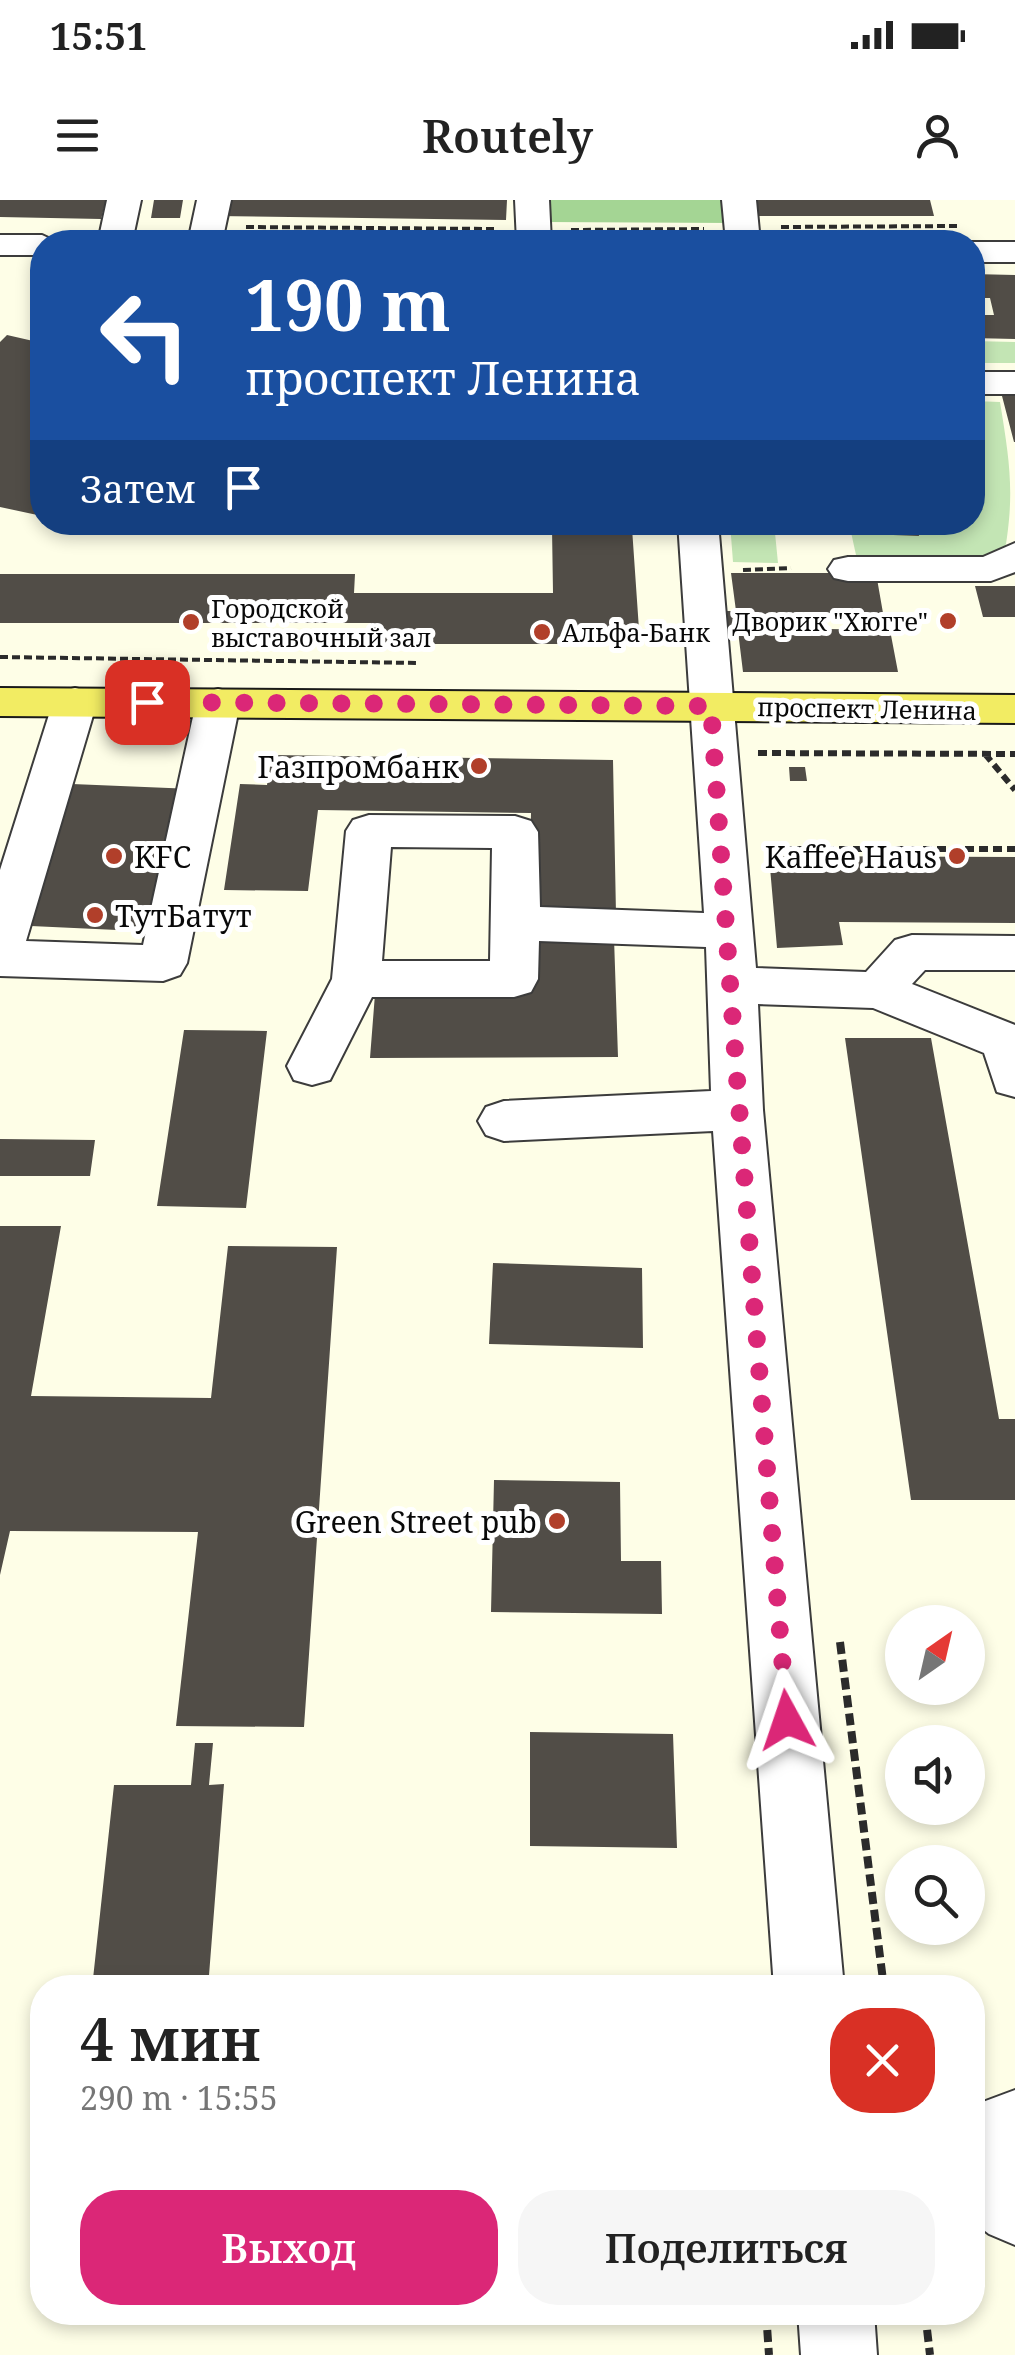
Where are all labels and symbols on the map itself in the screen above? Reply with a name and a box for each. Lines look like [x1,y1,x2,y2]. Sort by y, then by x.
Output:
place label: Городской выставочный зал [211,591,431,654]
place label: Дворик "Хюгге" [732,604,928,638]
marker: Дворик "Хюгге" [937,610,959,632]
marker: Городской выставочный зал [180,611,202,633]
place label: Альфа-Банк [562,615,710,649]
marker: Альфа-Банк [531,621,553,643]
pin [105,660,190,745]
street label: проспект Ленина [757,689,977,727]
place label: Газпромбанк [257,746,459,787]
marker: Газпромбанк [468,755,490,777]
place label: KFC [134,836,191,877]
place label: Kaffee Haus [765,836,937,877]
marker: KFC [103,845,125,867]
marker: Kaffee Haus [946,845,968,867]
place label: ТутБатут [115,895,252,936]
marker: ТутБатут [84,904,106,926]
place label: Green Street pub [295,1501,537,1542]
marker: Green Street pub [546,1510,568,1532]
north arrow [885,1605,985,1705]
position arrow [735,1668,839,1772]

